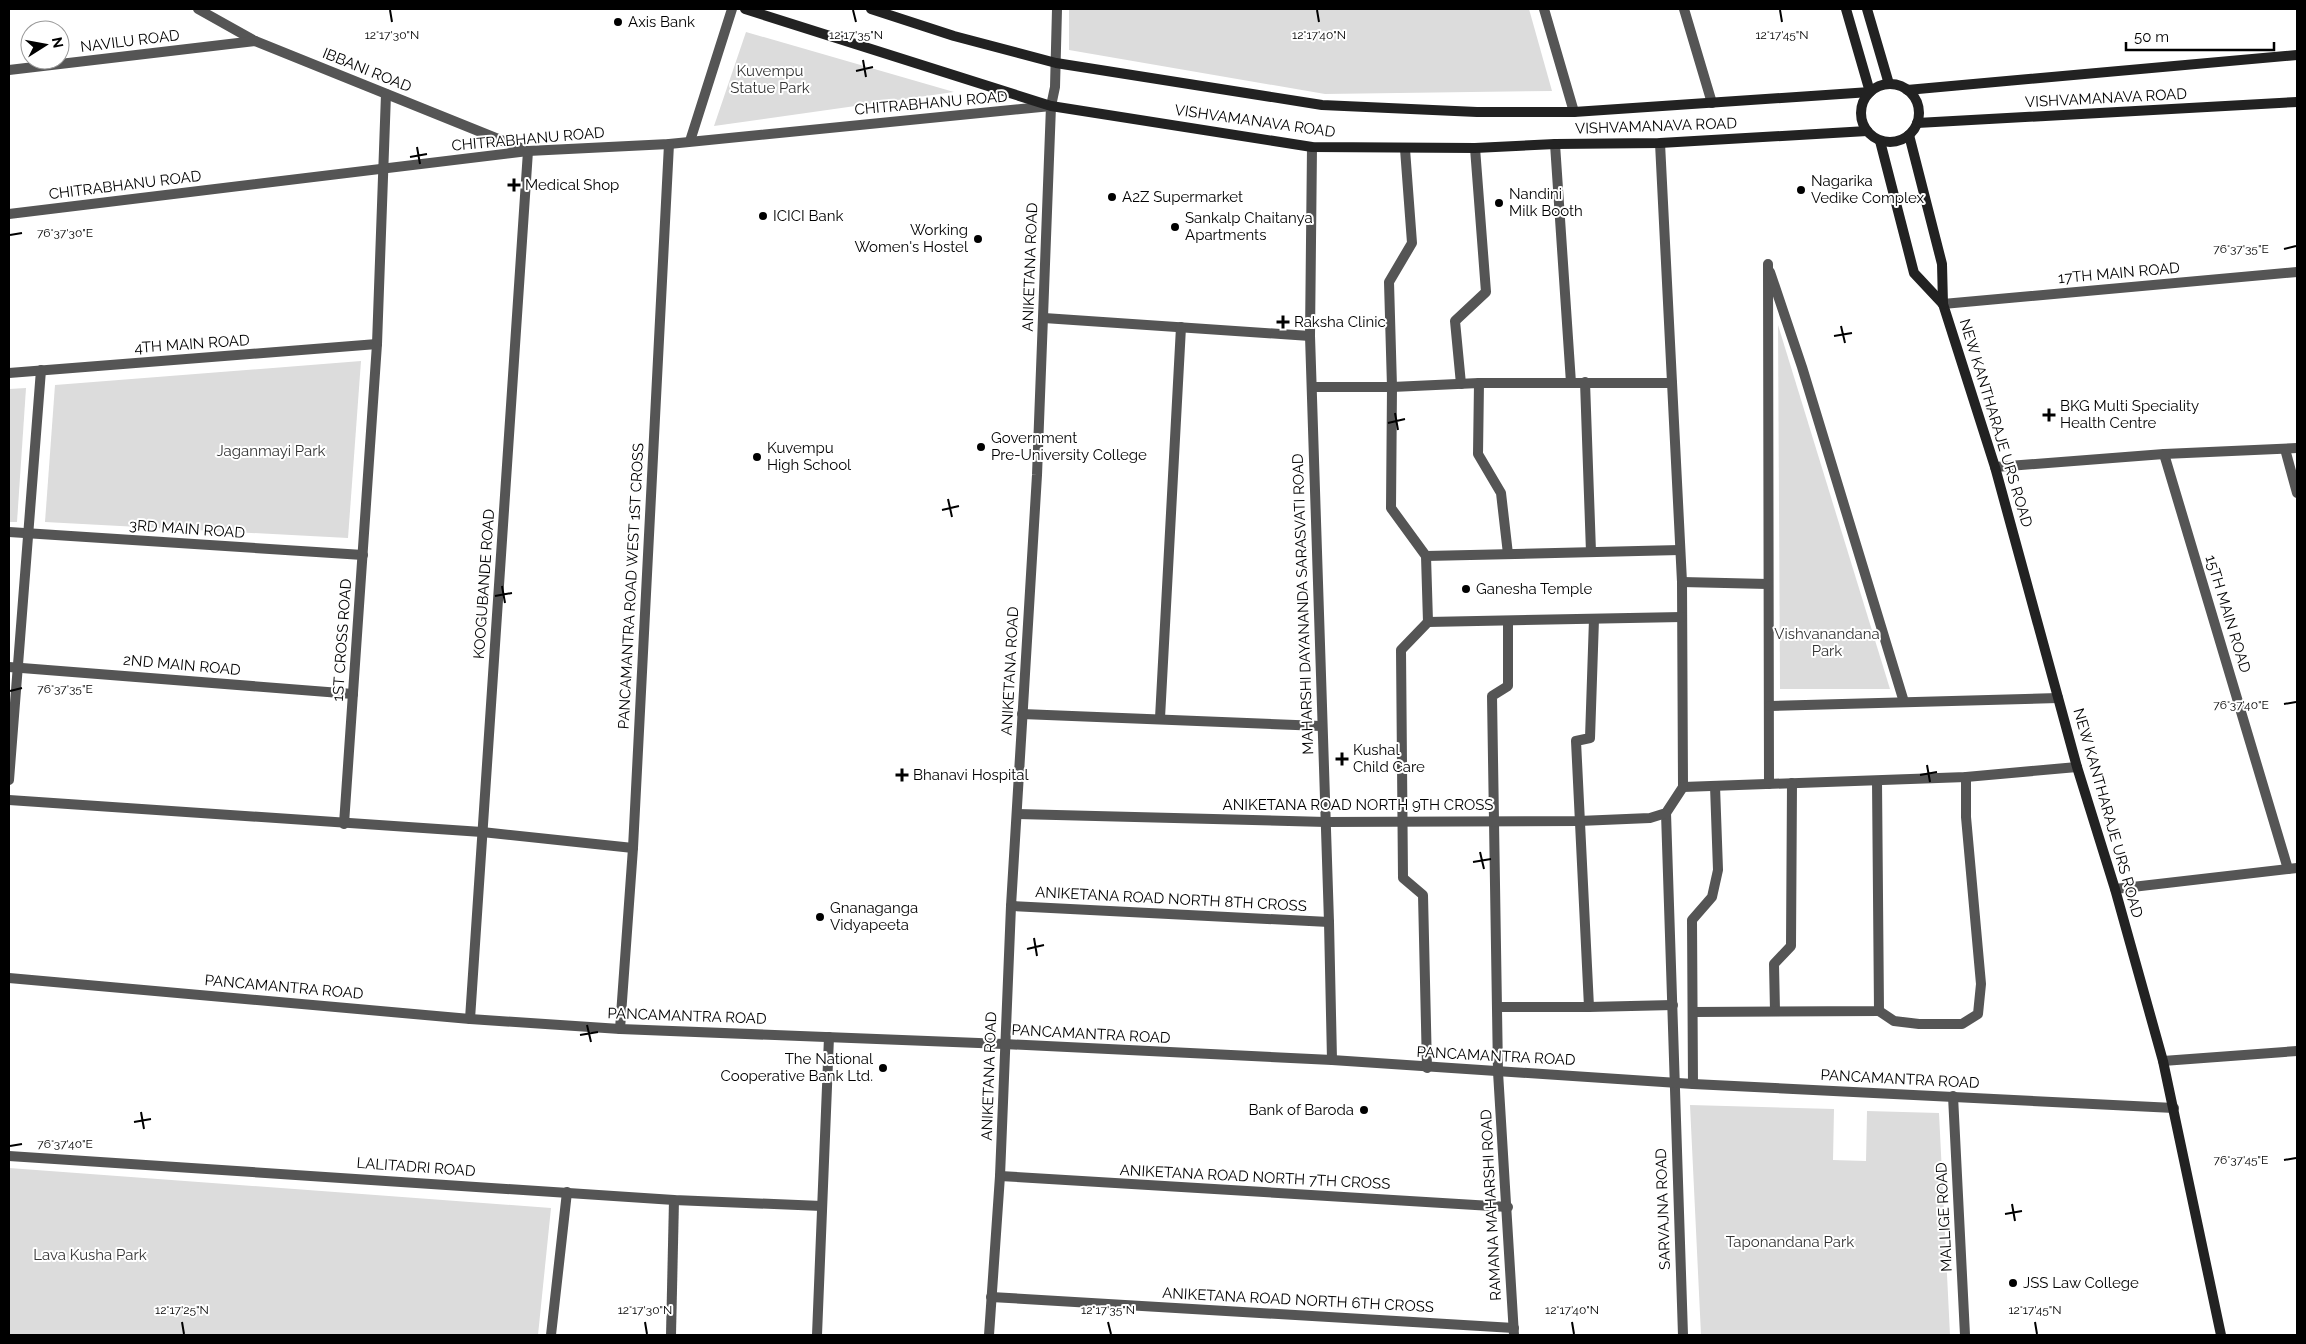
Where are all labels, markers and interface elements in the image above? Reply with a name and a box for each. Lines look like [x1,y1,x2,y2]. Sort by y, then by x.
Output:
place label: Axis Bank [628,13,695,31]
marker: Axis Bank [612,16,624,28]
north arrow [20,20,70,70]
scale bar [2126,20,2274,52]
street label: NAVILU ROAD [79,26,181,56]
text: 12°17'30"N [365,28,419,42]
text: 12°17'35"N [829,28,883,42]
text: 12°17'40"N [1292,28,1346,42]
text: 12°17'45"N [1755,28,1809,42]
text: 50 m [2134,28,2169,46]
text: N [49,36,67,49]
street label: IBBANI ROAD [320,44,414,96]
park label: Kuvempu Statue Park [730,62,810,97]
street label: VISHVAMANAVA ROAD [2025,85,2188,111]
street label: CHITRABHANU ROAD [854,87,1009,119]
street label: VISHVAMANAVA ROAD [1174,101,1337,141]
street label: VISHVAMANAVA ROAD [1575,114,1738,138]
street label: CHITRABHANU ROAD [451,123,606,155]
street label: CHITRABHANU ROAD [48,167,203,203]
place label: Nagarika Vedike Complex [1811,172,1925,207]
place label: Medical Shop [525,176,619,194]
marker: Medical Shop [507,178,521,192]
marker: Nagarika Vedike Complex [1795,184,1807,196]
place label: Nandini Milk Booth [1509,185,1583,220]
place label: A2Z Supermarket [1122,188,1243,206]
marker: A2Z Supermarket [1106,191,1118,203]
marker: Nandini Milk Booth [1493,197,1505,209]
street label: ANIKETANA ROAD [1019,202,1041,332]
place label: ICICI Bank [773,207,843,225]
place label: Sankalp Chaitanya Apartments [1185,209,1313,244]
marker: ICICI Bank [757,210,769,222]
place label: Working Women's Hostel [854,221,969,256]
marker: Sankalp Chaitanya Apartments [1169,221,1181,233]
text: 76°37'30"E [37,226,93,240]
marker: Working Women's Hostel [972,233,984,245]
text: 76°37'35"E [2213,242,2269,256]
street label: 17TH MAIN ROAD [2057,259,2181,287]
place label: Raksha Clinic [1294,313,1386,331]
marker: Raksha Clinic [1276,315,1290,329]
street label: NEW KANTHARAJE URS ROAD [1956,317,2036,530]
street label: 4TH MAIN ROAD [134,331,250,357]
place label: BKG Multi Speciality Health Centre [2060,397,2199,432]
marker: BKG Multi Speciality Health Centre [2042,408,2056,422]
place label: Government Pre-University College [991,429,1147,464]
place label: Kuvempu High School [767,439,852,474]
marker: Government Pre-University College [975,441,987,453]
park label: Jaganmayi Park [216,442,326,460]
street label: PANCAMANTRA ROAD WEST 1ST CROSS [615,442,647,730]
marker: Kuvempu High School [751,451,763,463]
street label: MAHARSHI DAYANANDA SARASVATI ROAD [1289,453,1317,755]
street label: KOOGUBANDE ROAD [470,508,498,660]
street label: 3RD MAIN ROAD [128,516,246,542]
street label: 15TH MAIN ROAD [2202,553,2255,675]
street label: 1ST CROSS ROAD [329,578,355,702]
place label: Ganesha Temple [1476,580,1592,598]
marker: Ganesha Temple [1460,583,1472,595]
street label: ANIKETANA ROAD [998,606,1022,736]
park label: Vishvanandana Park [1774,625,1880,660]
street label: 2ND MAIN ROAD [122,651,242,679]
text: 76°37'35"E [37,682,93,696]
text: 76°37'40"E [2213,698,2269,712]
street label: NEW KANTHARAJE URS ROAD [2069,706,2147,920]
place label: Kushal Child Care [1353,741,1425,776]
marker: Kushal Child Care [1335,752,1349,766]
place label: Bhanavi Hospital [913,766,1030,784]
marker: Bhanavi Hospital [895,768,909,782]
street label: ANIKETANA ROAD NORTH 9TH CROSS [1223,796,1493,814]
street label: ANIKETANA ROAD NORTH 8TH CROSS [1035,883,1307,915]
place label: Gnanaganga Vidyapeeta [830,899,918,934]
marker: Gnanaganga Vidyapeeta [814,911,826,923]
street label: PANCAMANTRA ROAD [204,971,364,1003]
street label: PANCAMANTRA ROAD [607,1004,767,1028]
street label: ANIKETANA ROAD [978,1011,1000,1141]
street label: PANCAMANTRA ROAD [1011,1021,1171,1047]
street label: PANCAMANTRA ROAD [1416,1043,1576,1069]
place label: The National Cooperative Bank Ltd. [720,1050,874,1085]
marker: The National Cooperative Bank Ltd. [877,1062,889,1074]
street label: PANCAMANTRA ROAD [1820,1066,1980,1092]
place label: Bank of Baroda [1248,1101,1354,1119]
marker: Bank of Baroda [1358,1104,1370,1116]
street label: RAMANA MAHARSHI ROAD [1477,1108,1505,1301]
text: 76°37'40"E [37,1137,93,1151]
street label: SARVAJNA ROAD [1652,1148,1674,1270]
text: 76°37'45"E [2214,1153,2268,1167]
street label: LALITADRI ROAD [356,1154,476,1180]
street label: ANIKETANA ROAD NORTH 7TH CROSS [1119,1161,1391,1193]
street label: MALLIGE ROAD [1932,1161,1956,1272]
park label: Taponandana Park [1726,1233,1854,1251]
park label: Lava Kusha Park [33,1246,147,1264]
place label: JSS Law College [2023,1274,2139,1292]
marker: JSS Law College [2007,1277,2019,1289]
street label: ANIKETANA ROAD NORTH 6TH CROSS [1162,1284,1434,1316]
text: 12°17'25"N [155,1303,209,1317]
text: 12°17'30"N [618,1303,672,1317]
text: 12°17'35"N [1081,1303,1135,1317]
text: 12°17'40"N [1545,1303,1599,1317]
text: 12°17'45"N [2008,1303,2062,1317]

